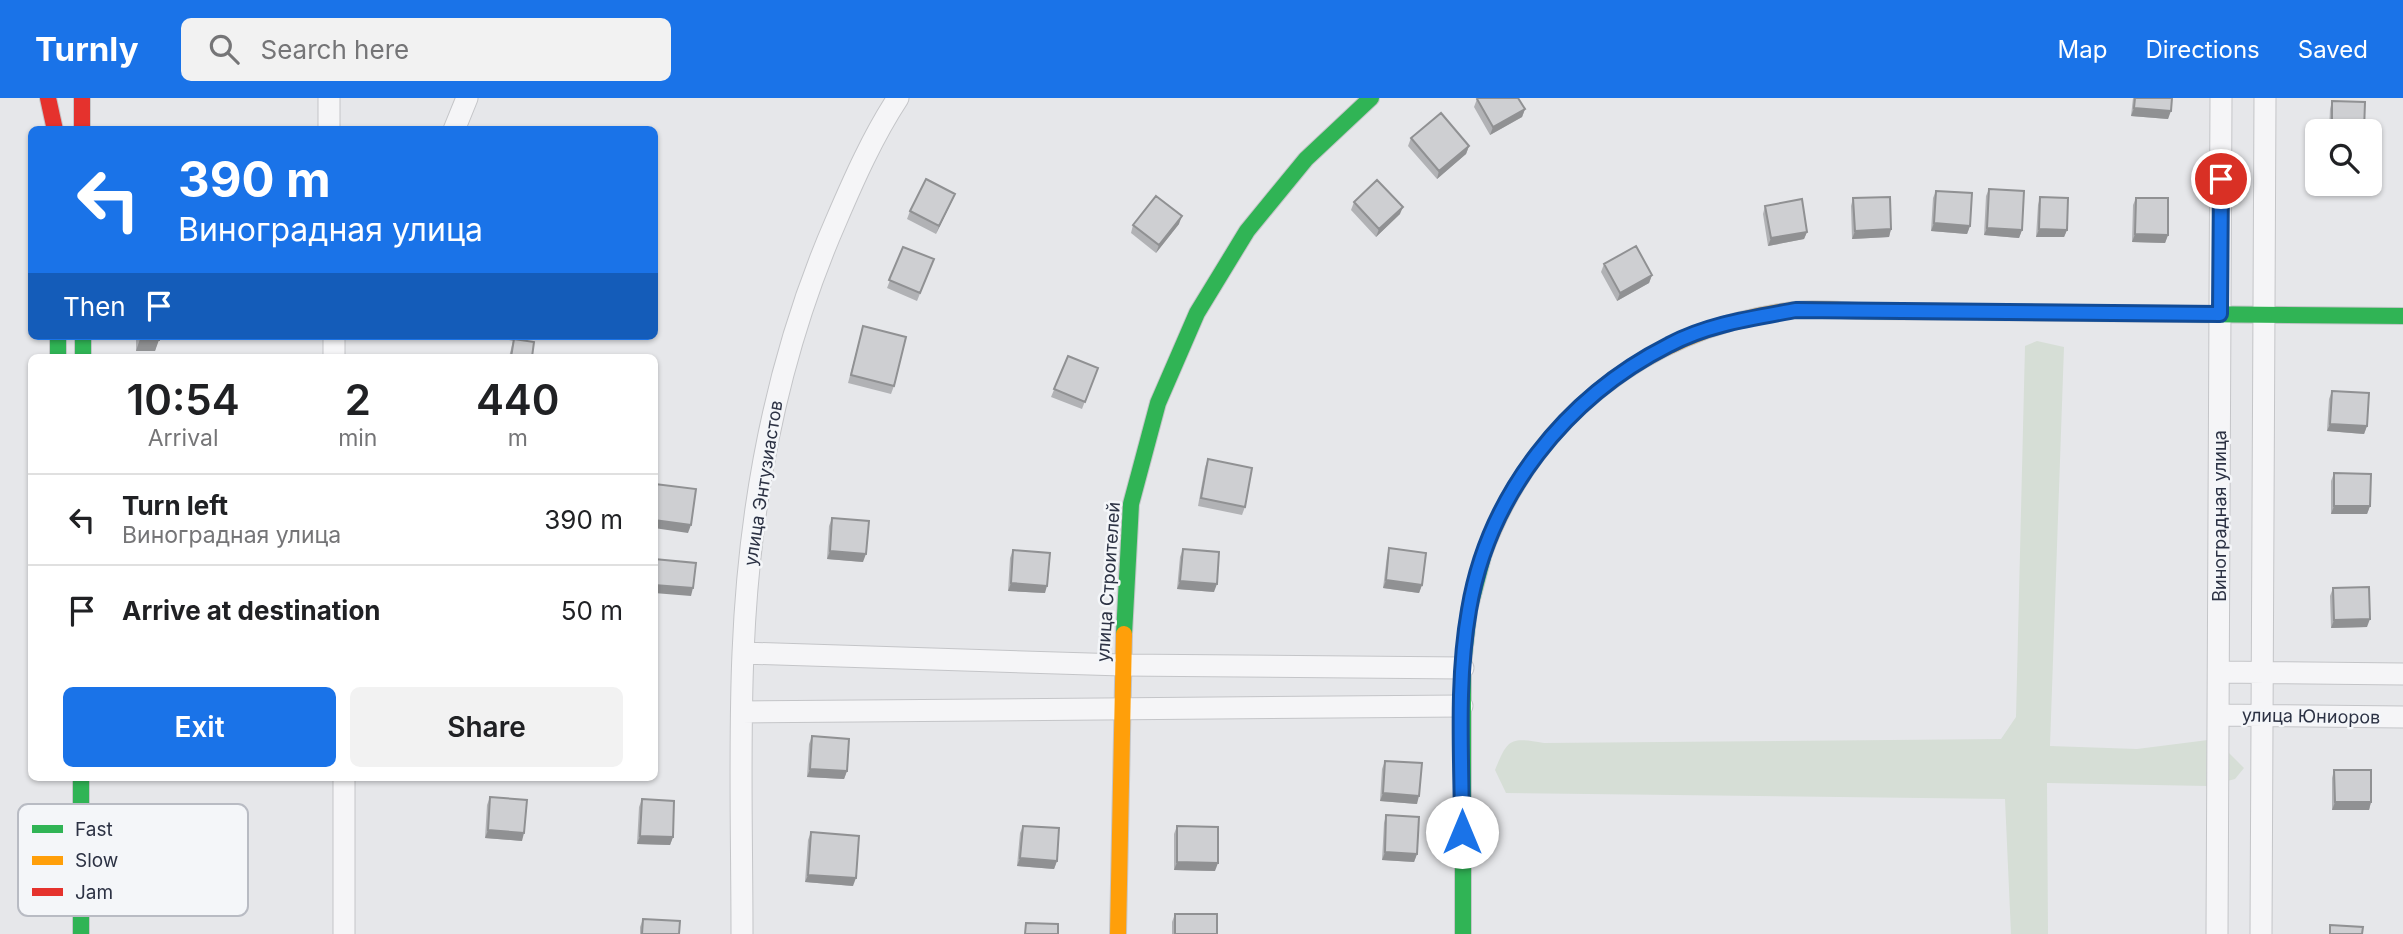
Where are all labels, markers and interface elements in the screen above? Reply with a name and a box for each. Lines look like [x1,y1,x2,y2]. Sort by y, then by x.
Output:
search box [181,18,671,81]
text: Turnly [35,29,139,69]
icon: search [205,30,243,68]
text: Search here [261,34,409,65]
text: Map [2058,35,2107,64]
text: Directions [2145,35,2260,64]
text: Saved [2298,35,2368,64]
map controls [2305,119,2382,196]
button: search [2305,119,2382,196]
pin [2191,149,2251,209]
text: 390 m [178,150,331,209]
icon: left [63,154,154,245]
icon: arrive [2202,160,2240,198]
text: Виноградная улица [178,210,483,249]
icon: arrive [140,287,178,325]
text: Then [63,291,126,322]
text: 10:54 [126,374,240,425]
text: 2 [345,374,371,425]
text: 440 [476,374,560,425]
street label: улица Энтузиастов [740,399,786,567]
text: Arrival [148,424,218,452]
text: min [338,424,377,452]
text: m [508,424,528,452]
street label: Виноградная улица [2209,430,2230,602]
text: Turn left [122,490,228,521]
icon: left [63,501,101,539]
street label: улица Строителей [1092,501,1124,663]
text: 390 m [544,504,623,535]
text: Виноградная улица [122,521,341,549]
icon: arrive [63,592,101,630]
text: Arrive at destination [122,595,381,626]
text: 50 m [561,595,623,626]
button: Exit [63,687,336,767]
button: Share [350,687,623,767]
street label: улица Юниоров [2242,704,2380,728]
position arrow [1425,795,1499,869]
legend [18,804,248,916]
text: Fast [75,818,113,841]
text: Slow [75,849,118,872]
text: Jam [75,881,113,904]

